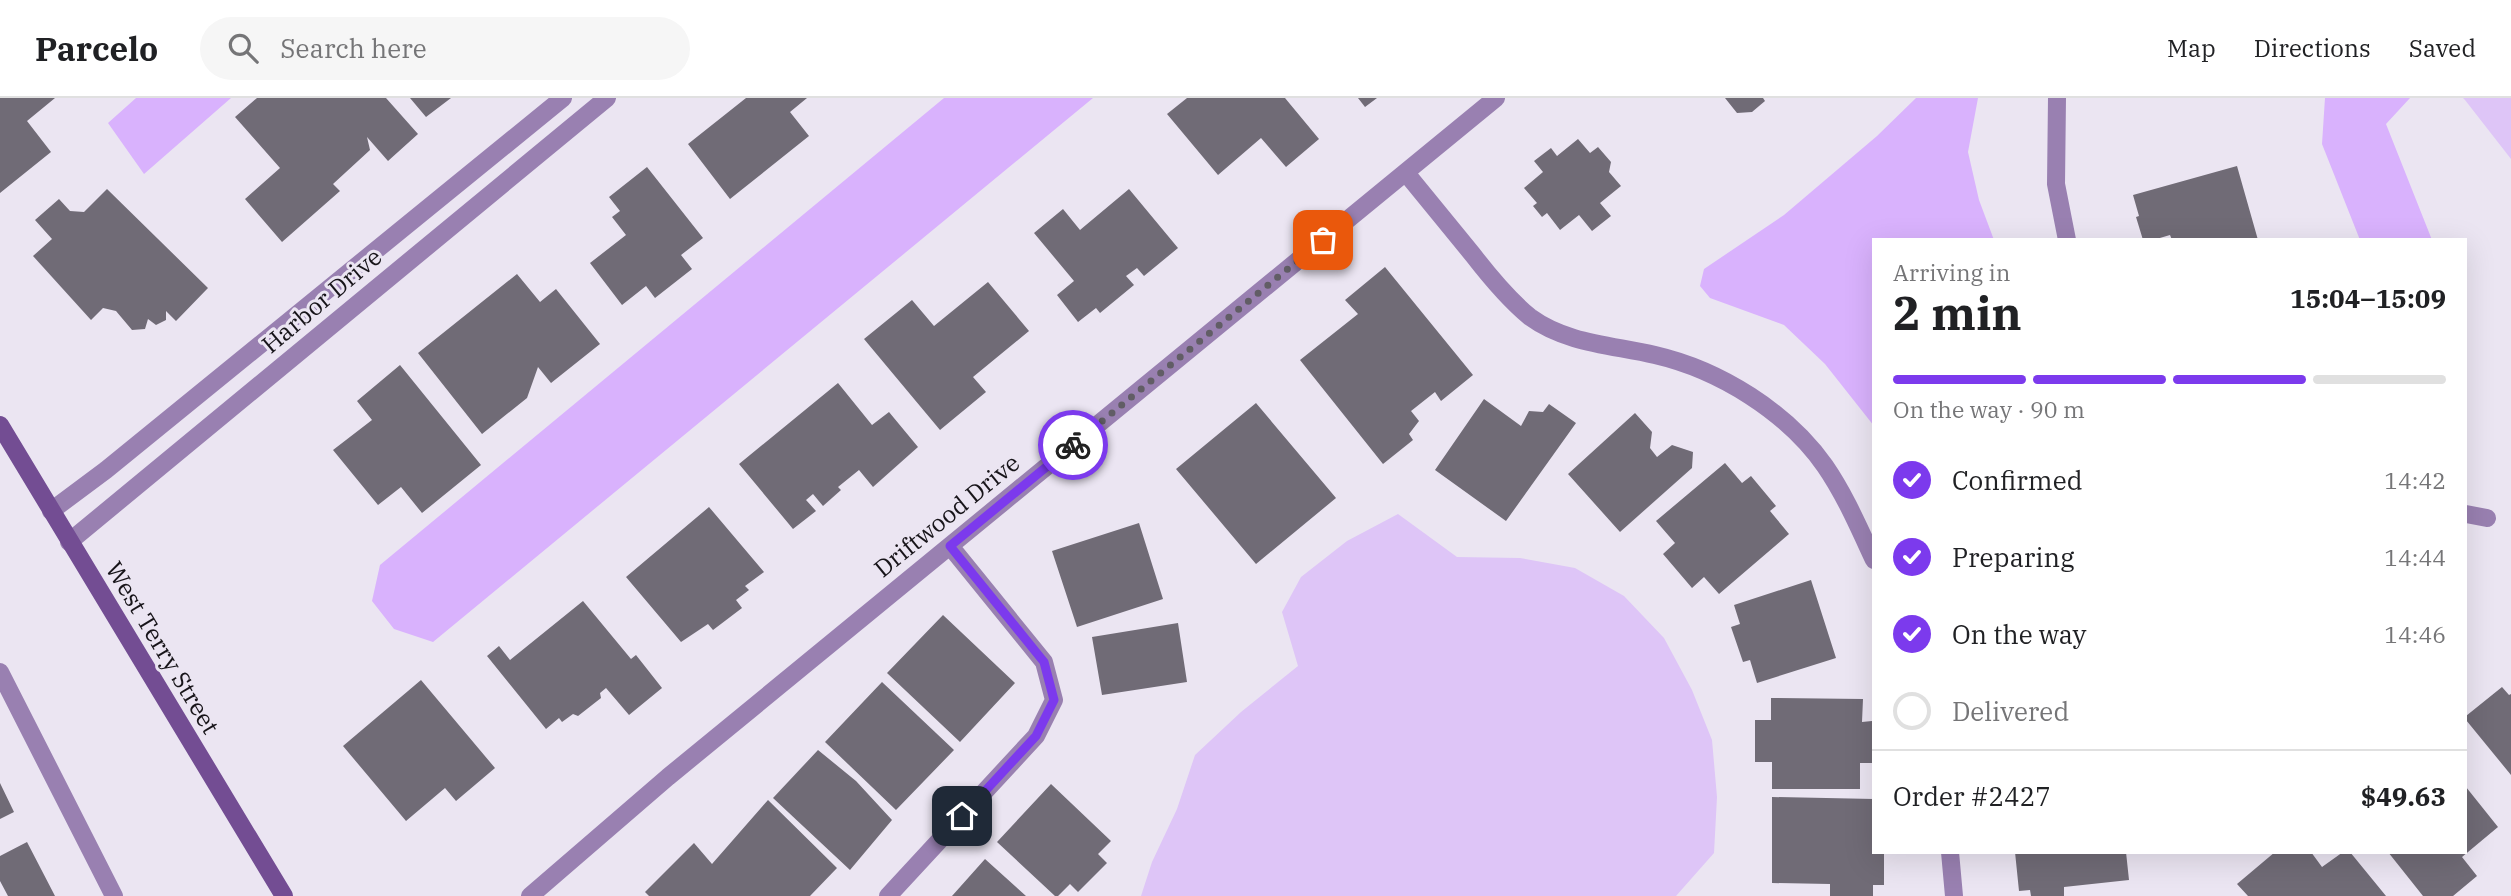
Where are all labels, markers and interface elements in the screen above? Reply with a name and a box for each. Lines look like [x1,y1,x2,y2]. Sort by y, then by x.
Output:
search box [200,17,690,80]
text: Parcelo [35,27,158,70]
icon: search [224,29,262,67]
text: Search here [280,31,427,65]
text: Map [2167,32,2216,64]
text: Directions [2254,32,2371,64]
text: Saved [2409,32,2476,64]
pin [1293,210,1353,270]
icon: bag [1304,221,1342,259]
street label: Harbor Drive [255,241,388,360]
text: Arriving in [1893,257,2010,287]
text: 15:04–15:09 [2290,281,2446,315]
text: 2 min [1893,283,2022,343]
text: On the way · 90 m [1893,394,2085,424]
courier [1038,410,1108,480]
icon: bike [1054,426,1092,464]
street label: Driftwood Drive [867,447,1026,584]
icon: check [1893,461,1931,499]
text: Confirmed [1952,463,2083,497]
text: 14:42 [2384,465,2446,495]
icon: check [1893,538,1931,576]
text: Preparing [1952,540,2074,574]
text: 14:44 [2384,542,2446,572]
street label: West Terry Street [99,555,227,740]
icon: check [1893,615,1931,653]
text: On the way [1952,617,2086,651]
text: 14:46 [2384,619,2446,649]
text: Delivered [1952,694,2069,728]
text: Order #2427 [1893,779,2051,813]
text: $49.63 [2361,779,2446,813]
pin [932,786,992,846]
icon: home [943,797,981,835]

